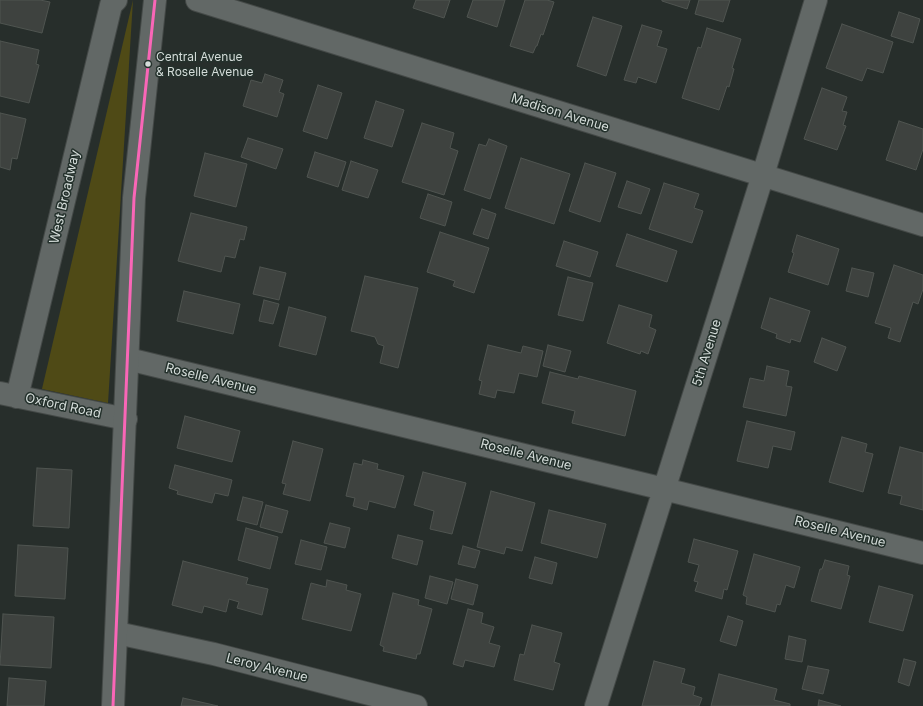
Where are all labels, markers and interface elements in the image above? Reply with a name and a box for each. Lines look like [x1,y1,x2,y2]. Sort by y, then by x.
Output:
place label: Central Avenue & Roselle Avenue [156,50,254,78]
marker: Central Avenue & Roselle Avenue [143,59,153,69]
street label: Madison Avenue [509,91,611,135]
street label: West Broadway [47,149,83,245]
street label: 5th Avenue [689,318,725,388]
street label: Roselle Avenue [164,360,258,398]
street label: Oxford Road [24,390,102,422]
street label: Roselle Avenue [479,436,573,474]
street label: Roselle Avenue [793,513,887,551]
street label: Leroy Avenue [224,650,310,686]

